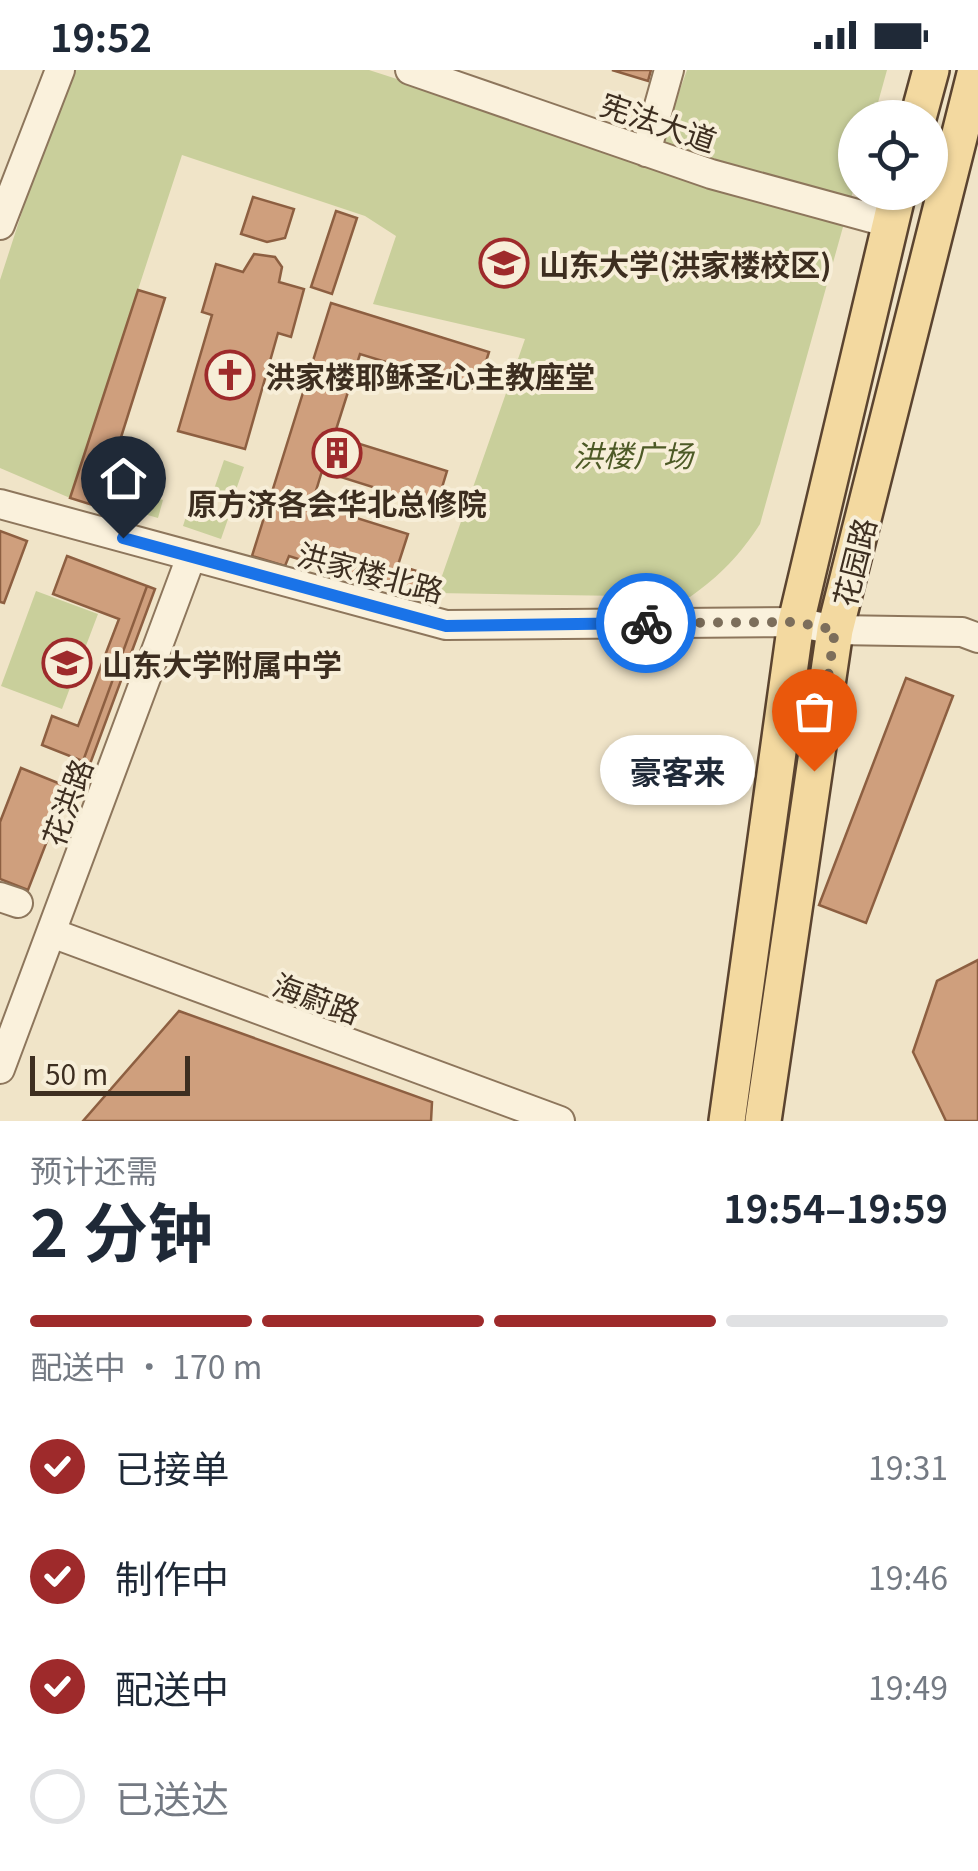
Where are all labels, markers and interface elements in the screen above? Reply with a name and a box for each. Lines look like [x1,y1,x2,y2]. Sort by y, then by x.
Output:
text: 19:52 [50,8,152,63]
street label: 宪法大道 [595,81,723,161]
map controls [838,100,948,210]
button: locate [838,100,948,210]
school or university icon: 山东大学(洪家楼校区) [478,237,530,289]
place label: 山东大学(洪家楼校区) [539,241,832,285]
church icon: 洪家楼耶稣圣心主教座堂 [204,349,256,401]
place label: 洪家楼耶稣圣心主教座堂 [265,353,595,397]
building icon: 原方济各会华北总修院 [311,427,363,479]
park label: 洪楼广场 [573,432,696,476]
pin [81,436,166,539]
icon: home [96,451,151,506]
place label: 原方济各会华北总修院 [187,480,487,524]
street label: 花园路 [821,513,885,611]
street label: 洪家楼北路 [293,530,449,612]
courier [596,573,696,673]
icon: bike [619,596,674,651]
school or university icon: 山东大学附属中学 [41,637,93,689]
place label: 山东大学附属中学 [102,641,342,685]
pin [772,669,857,772]
icon: bag [787,684,842,739]
callout: 豪客来 [599,736,754,806]
text: 豪客来 [629,747,726,793]
street label: 花洪路 [30,752,102,852]
street label: 海蔚路 [267,961,367,1033]
scale bar [30,1051,190,1096]
text: 50 m [45,1053,108,1093]
text: 预计还需 [30,1146,158,1192]
text: 19:54–19:59 [723,1179,948,1234]
text: 2 分钟 [30,1182,213,1276]
text: 配送中 · 170 m [30,1342,262,1388]
icon: check [30,1439,85,1494]
text: 已接单 [115,1439,229,1494]
text: 19:31 [868,1443,948,1489]
icon: check [30,1549,85,1604]
text: 制作中 [115,1549,229,1604]
text: 19:46 [868,1553,948,1599]
icon: check [30,1659,85,1714]
text: 配送中 [115,1659,229,1714]
text: 19:49 [868,1663,948,1709]
text: 已送达 [115,1769,229,1824]

